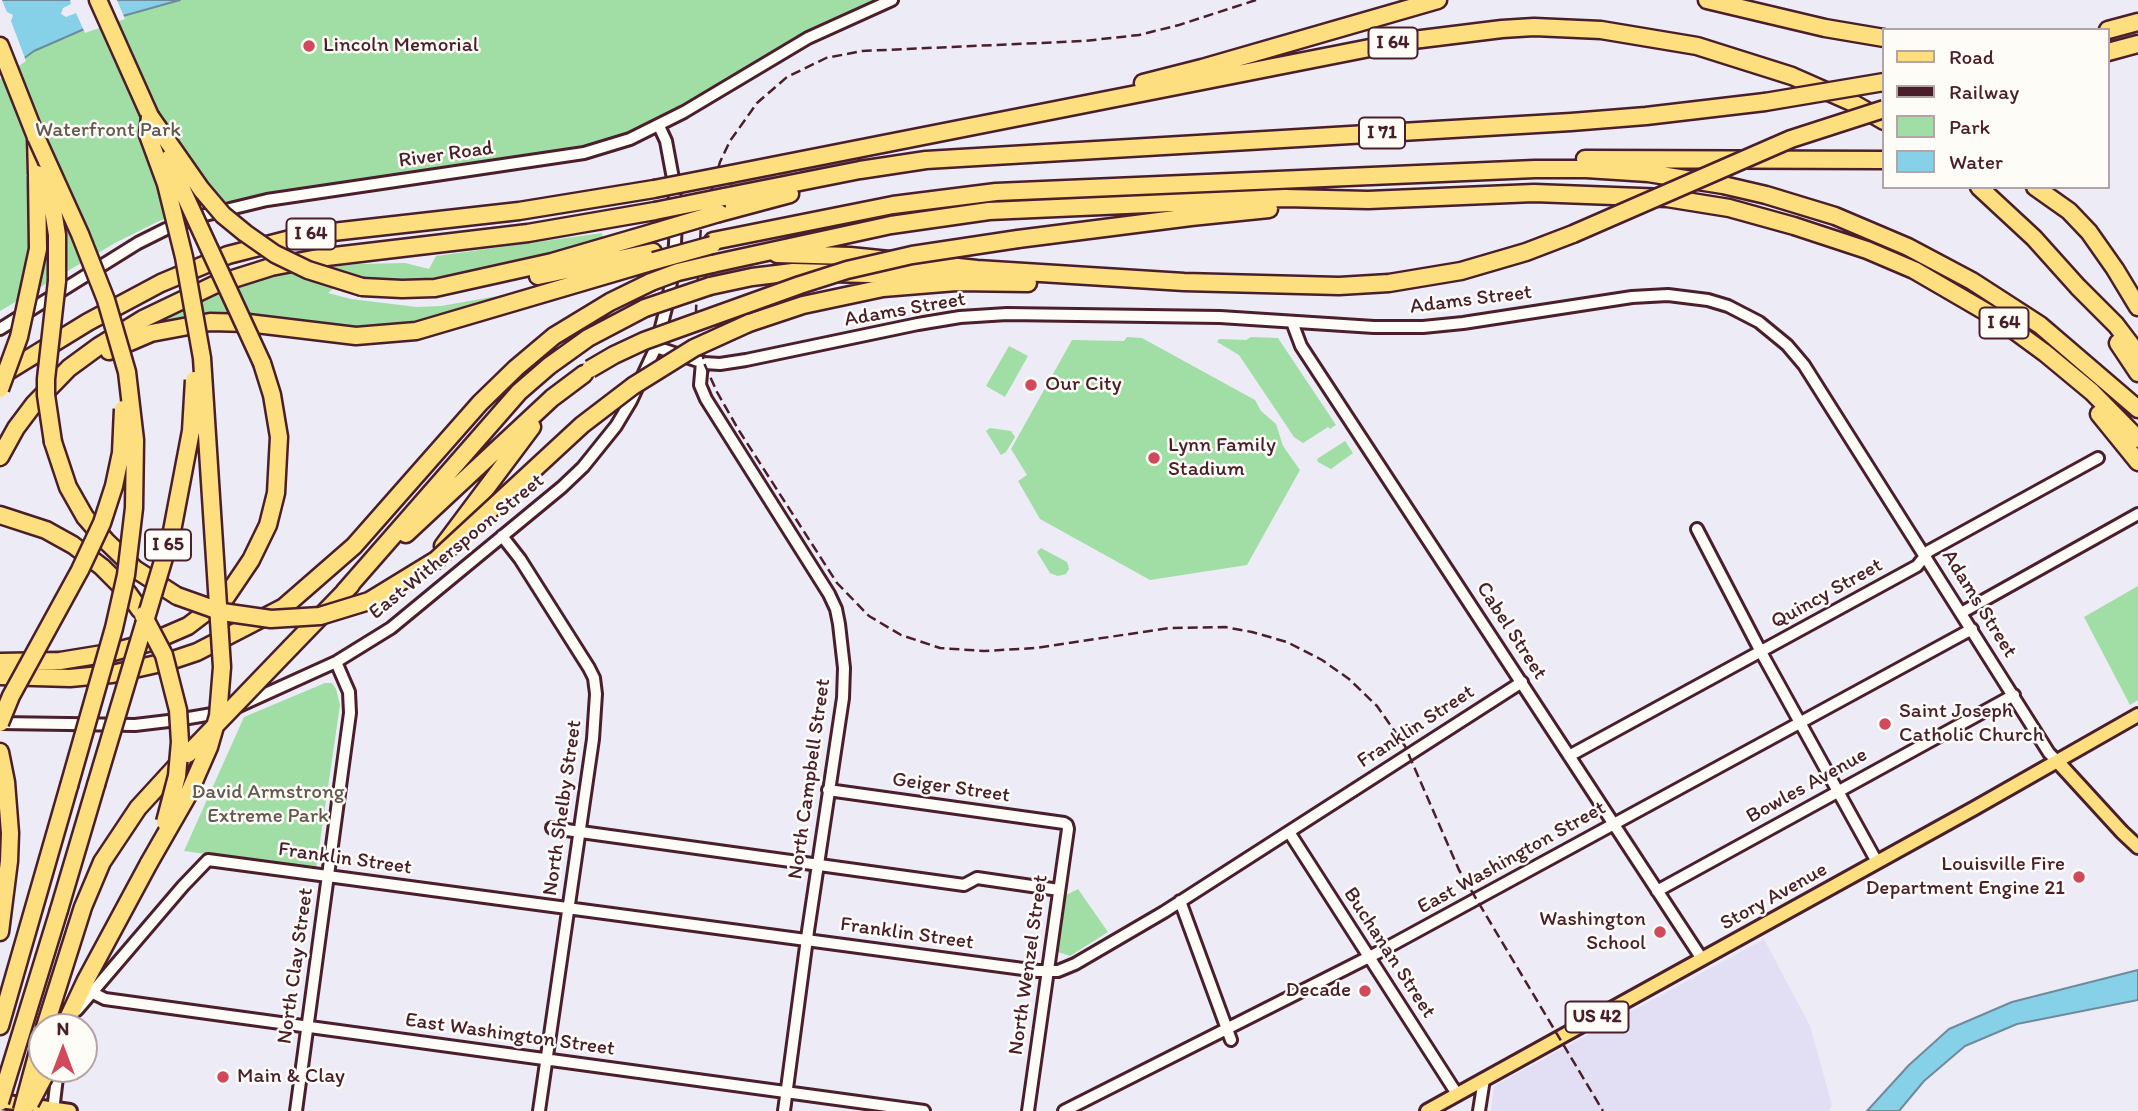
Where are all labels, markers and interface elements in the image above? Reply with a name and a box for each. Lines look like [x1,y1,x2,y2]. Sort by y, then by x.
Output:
road number: I 64 [1368,28,1418,58]
legend [1882,28,2110,189]
place label: Lincoln Memorial [323,33,479,59]
marker: Lincoln Memorial [301,38,317,54]
text: Road [1949,44,1994,69]
text: Railway [1949,79,2019,104]
text: Park [1949,114,1990,139]
park label: Waterfront Park [35,118,181,144]
road number: I 71 [1359,118,1405,148]
street label: River Road [397,136,495,174]
text: Water [1949,149,2003,174]
road number: I 64 [286,218,336,250]
street label: Adams Street [1409,280,1533,320]
street label: Adams Street [842,287,968,333]
road number: I 64 [1980,308,2028,338]
place label: Our City [1045,372,1122,398]
marker: Our City [1023,377,1039,393]
place label: Lynn Family Stadium [1168,433,1276,483]
marker: Lynn Family Stadium [1146,450,1162,466]
street label: East Witherspoon Street [364,469,550,625]
road number: I 65 [145,530,191,560]
street label: Adams Street [1936,545,2022,663]
street label: Quincy Street [1767,553,1887,635]
street label: Cabel Street [1470,577,1552,685]
street label: North Campbell Street [783,677,837,881]
street label: Franklin Street [1353,680,1479,774]
place label: Saint Joseph Catholic Church [1899,699,2044,749]
marker: Saint Joseph Catholic Church [1877,716,1893,732]
street label: North Shelby Street [538,719,588,897]
street label: Bowles Avenue [1742,742,1872,830]
street label: Geiger Street [890,767,1012,809]
park label: David Armstrong Extreme Park [191,780,345,830]
street label: East Washington Street [1413,796,1611,920]
street label: Franklin Street [277,837,413,881]
place label: Louisville Fire Department Engine 21 [1865,852,2065,902]
street label: Story Avenue [1716,857,1832,937]
marker: Louisville Fire Department Engine 21 [2071,869,2087,885]
street label: North Wenzel Street [1004,873,1054,1057]
street label: Buchanan Street [1337,883,1441,1023]
street label: North Clay Street [273,886,319,1046]
place label: Washington School [1539,907,1646,957]
street label: Franklin Street [839,912,975,956]
marker: Washington School [1652,924,1668,940]
place label: Decade [1286,978,1351,1004]
marker: Decade [1357,983,1373,999]
road number: US 42 [1566,1001,1628,1032]
street label: East Washington Street [404,1008,616,1062]
north arrow [28,1013,98,1083]
text: N [57,1017,69,1040]
place label: Main & Clay [237,1064,345,1090]
marker: Main & Clay [215,1069,231,1085]

